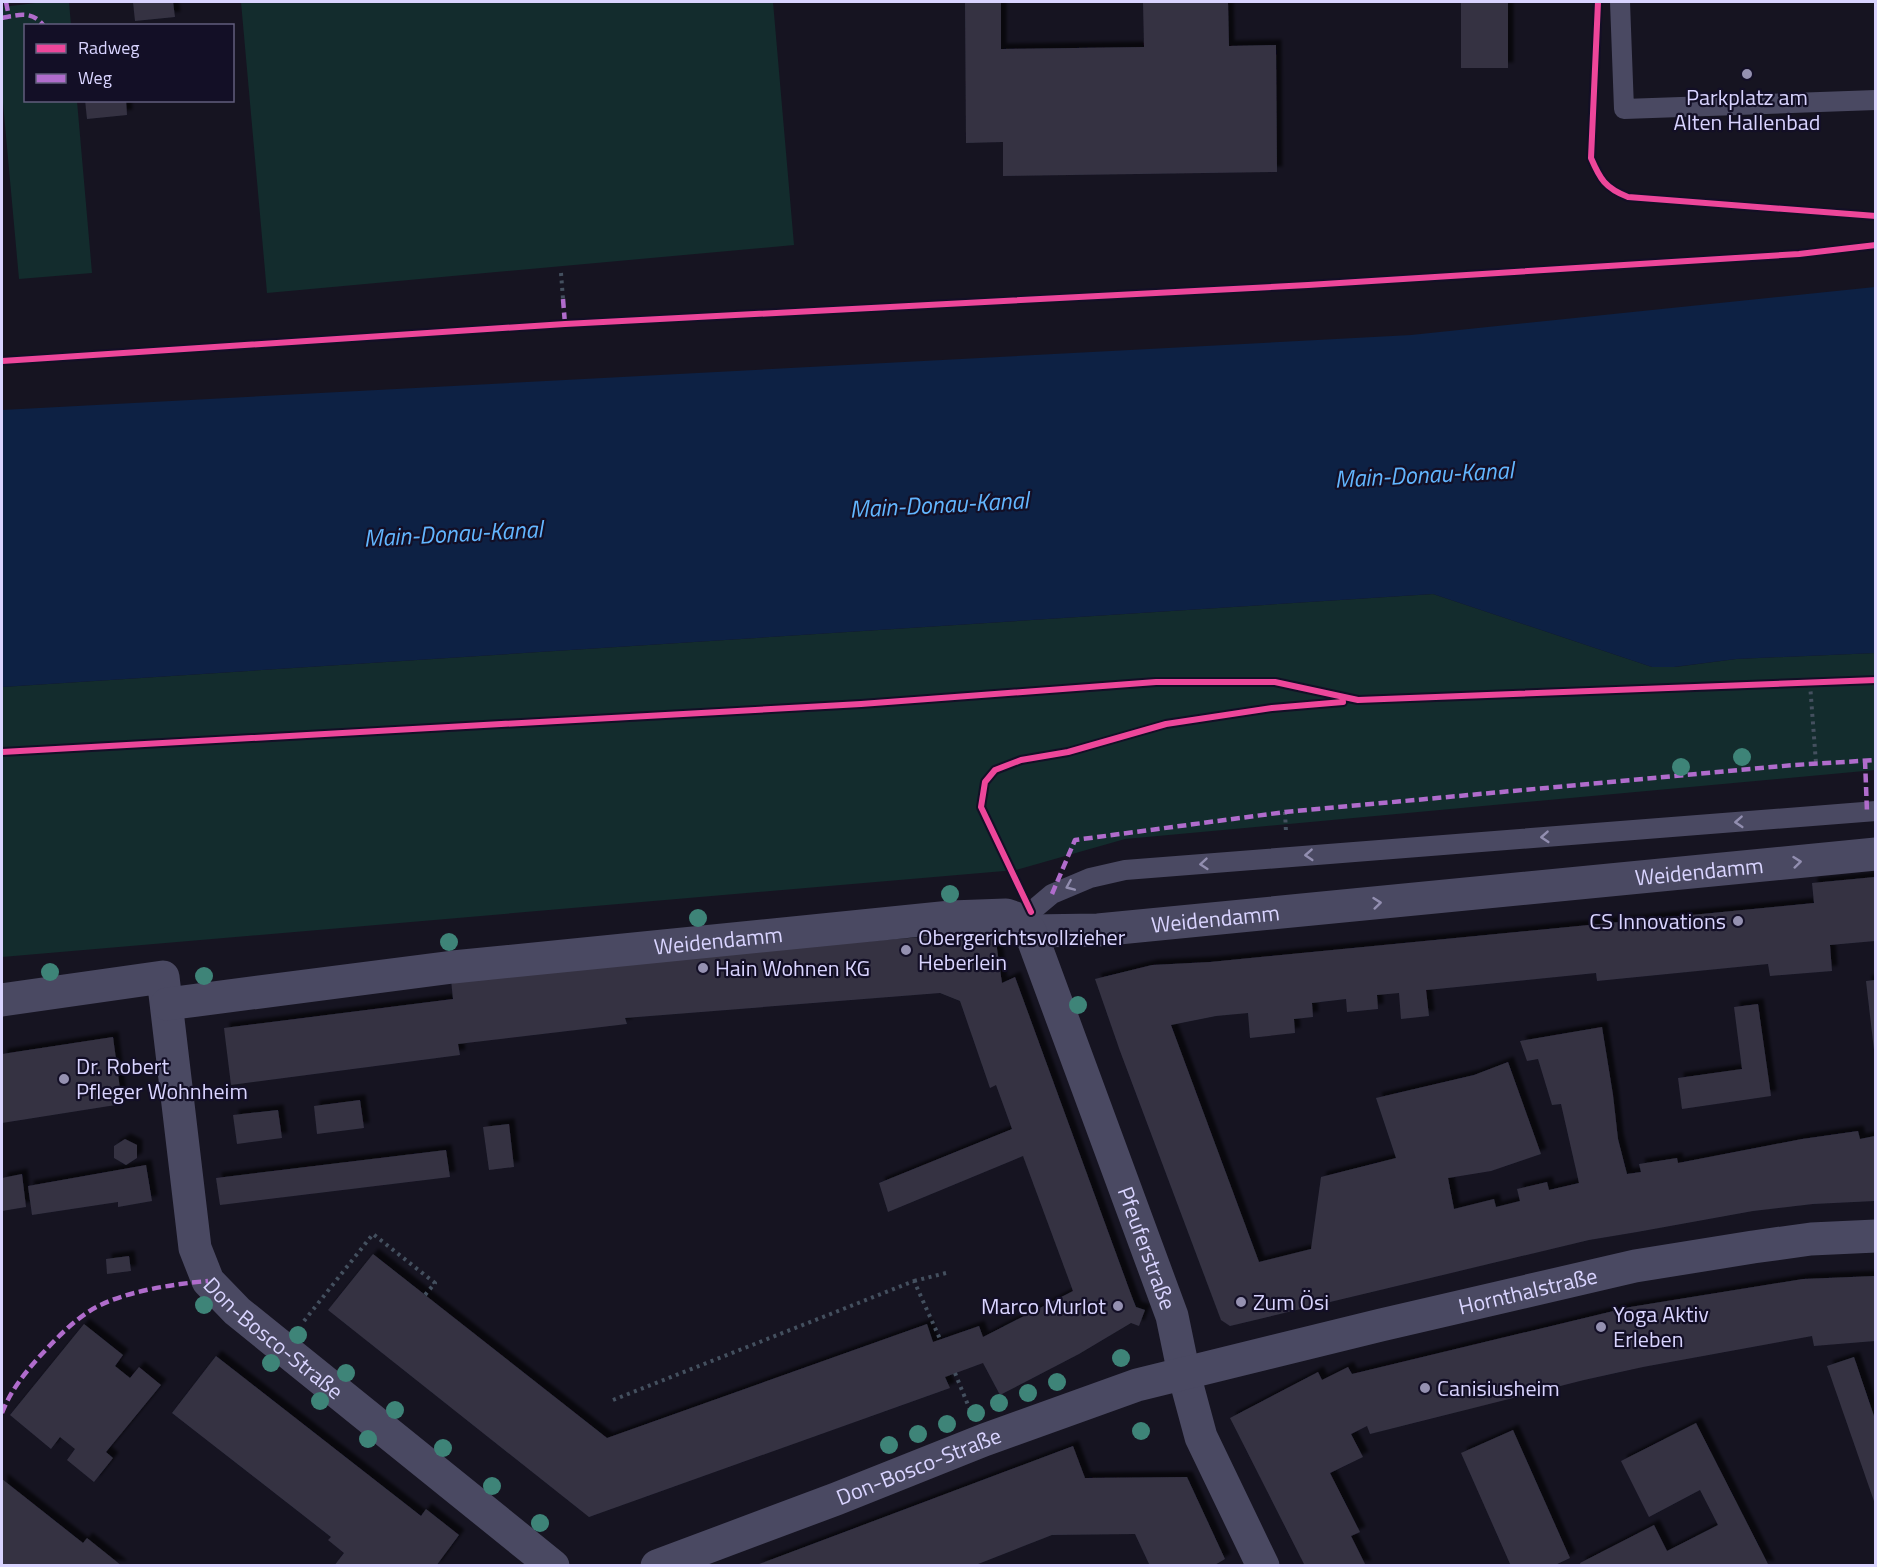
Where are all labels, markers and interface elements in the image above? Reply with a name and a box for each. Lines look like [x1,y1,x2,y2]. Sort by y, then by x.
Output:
legend [24,24,234,102]
text: Radweg [78,34,140,61]
text: Weg [78,64,112,91]
marker: Parkplatz am Alten Hallenbad [1740,67,1754,81]
place label: Parkplatz am Alten Hallenbad [1674,80,1820,139]
water label: Main-Donau-Kanal [1334,451,1517,497]
water label: Main-Donau-Kanal [849,481,1032,527]
water label: Main-Donau-Kanal [363,510,546,556]
one-way arrow [1735,815,1744,828]
one-way arrow [1540,830,1549,843]
one-way arrow [1305,848,1314,861]
street label: Weidendamm [1633,848,1765,894]
one-way arrow [1793,856,1802,869]
one-way arrow [1199,857,1208,870]
one-way arrow [1065,879,1076,891]
street label: Weidendamm [1150,895,1281,942]
one-way arrow [1373,897,1382,910]
place label: CS Innovations [1589,904,1726,938]
marker: CS Innovations [1731,914,1745,928]
street label: Weidendamm [652,917,784,964]
place label: Obergerichtsvollzieher Heberlein [918,920,1126,979]
marker: Obergerichtsvollzieher Heberlein [899,943,913,957]
place label: Hain Wohnen KG [715,951,870,985]
marker: Hain Wohnen KG [696,961,710,975]
place label: Dr. Robert Pfleger Wohnheim [76,1049,248,1108]
marker: Dr. Robert Pfleger Wohnheim [57,1072,71,1086]
street label: Pfeuferstraße [1109,1182,1185,1315]
street label: Hornthalstraße [1455,1258,1601,1324]
street label: Don-Bosco-Straße [196,1269,351,1408]
place label: Zum Ösi [1253,1285,1329,1319]
place label: Marco Murlot [981,1289,1106,1323]
marker: Zum Ösi [1234,1295,1248,1309]
place label: Yoga Aktiv Erleben [1613,1297,1709,1356]
marker: Marco Murlot [1111,1299,1125,1313]
marker: Yoga Aktiv Erleben [1594,1320,1608,1334]
place label: Canisiusheim [1437,1371,1560,1405]
marker: Canisiusheim [1418,1381,1432,1395]
street label: Don-Bosco-Straße [831,1418,1006,1514]

